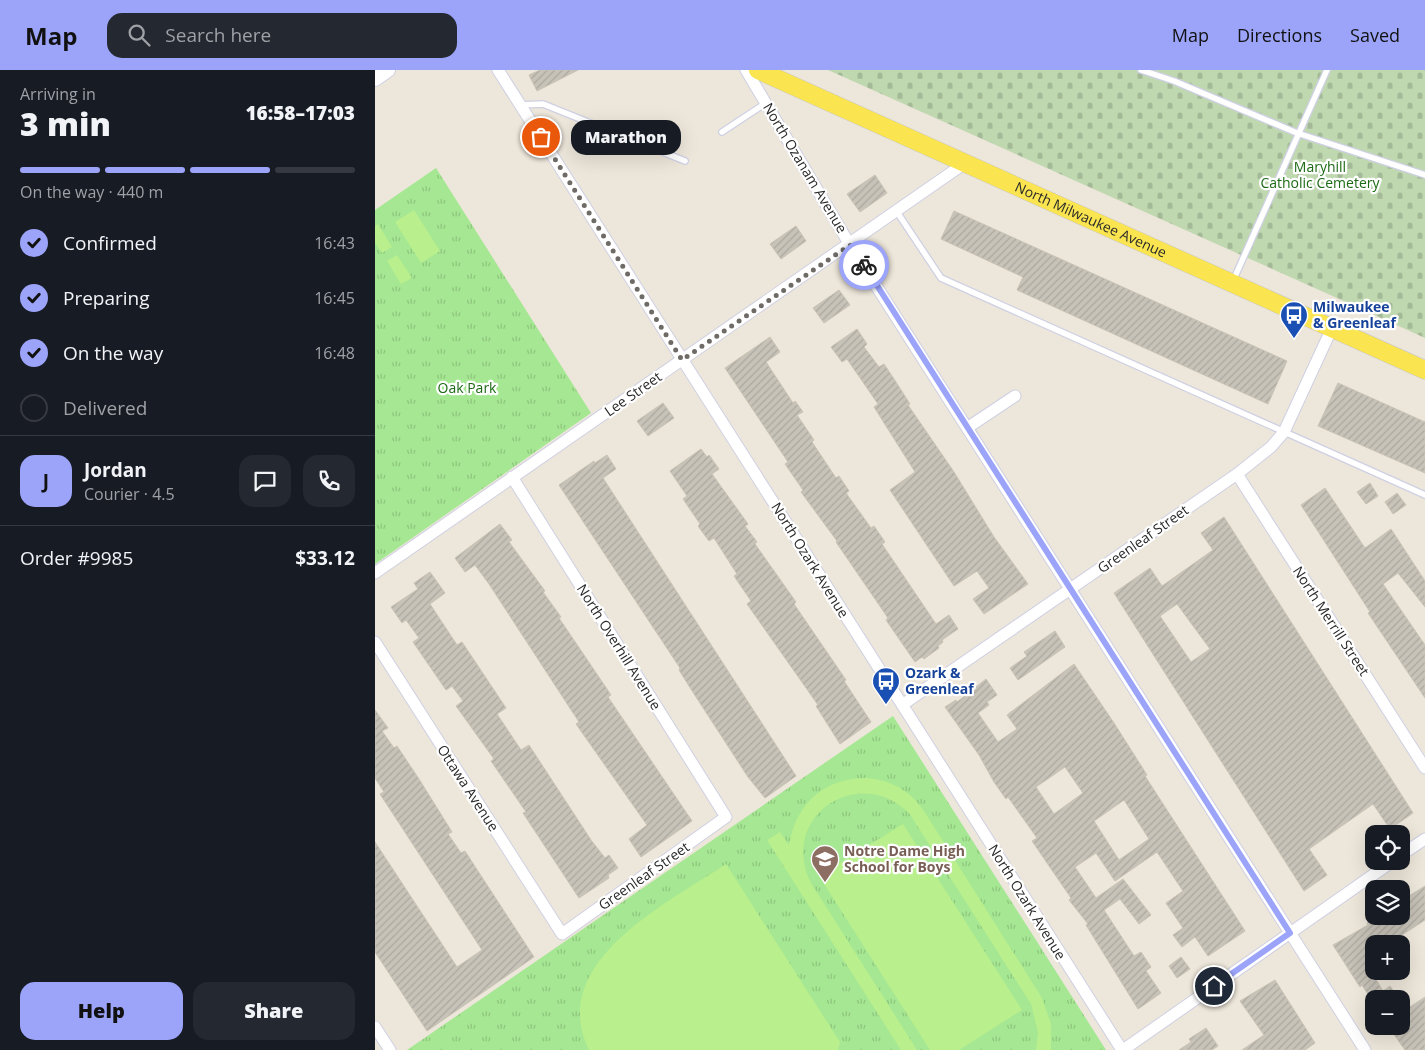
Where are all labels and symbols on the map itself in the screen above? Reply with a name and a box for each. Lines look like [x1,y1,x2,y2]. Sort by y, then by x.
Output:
street label: North Ozanam Avenue [759,99,852,237]
pin [520,116,562,158]
callout: Marathon [571,120,681,154]
park label: Maryhill Catholic Cemetery [1260,157,1381,192]
street label: North Milwaukee Avenue [1012,177,1170,262]
courier [839,240,889,290]
place label: Milwaukee & Greenleaf [1313,297,1397,332]
bus stop icon: Milwaukee & Greenleaf [1279,300,1309,339]
street label: Lee Street [600,367,665,420]
park label: Oak Park [438,378,497,397]
street label: North Ozark Avenue [767,498,854,621]
street label: Greenleaf Street [1094,500,1192,577]
street label: North Merrill Street [1289,562,1374,679]
street label: North Overhill Avenue [573,580,666,713]
place label: Ozark & Greenleaf [905,663,975,698]
bus stop icon: Ozark & Greenleaf [871,666,901,705]
street label: Ottawa Avenue [433,741,504,835]
street label: Greenleaf Street [595,837,693,914]
street label: North Ozark Avenue [984,840,1071,963]
place label: Notre Dame High School for Boys [844,841,965,876]
school or university icon: Notre Dame High School for Boys [810,844,840,883]
pin [1193,965,1235,1007]

